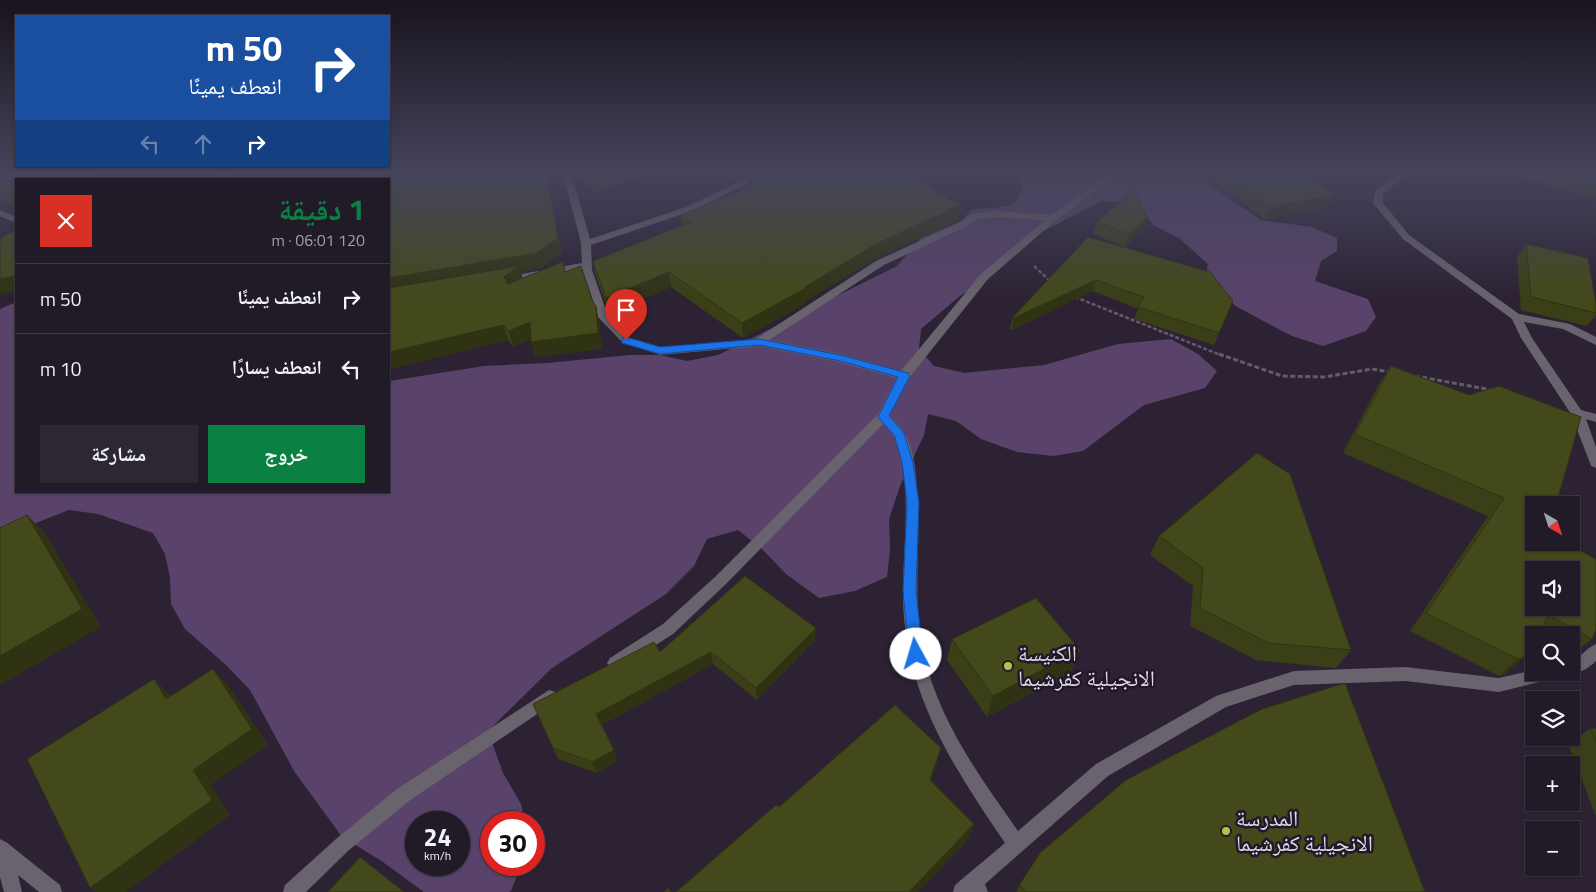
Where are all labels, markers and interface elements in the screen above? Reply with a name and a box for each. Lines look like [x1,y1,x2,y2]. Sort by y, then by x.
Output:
text: 50 m [206,21,282,75]
icon: right [300,35,365,100]
text: انعطف يمينًا [188,69,282,103]
icon: left [136,130,164,158]
icon: ahead [189,130,217,158]
icon: right [242,130,270,158]
text: 1 دقيقة [279,186,365,232]
button: close [40,195,92,247]
text: 120 m · 06:01 [271,228,365,252]
text: انعطف يمينًا [237,282,322,311]
text: 50 m [40,284,81,313]
icon: right [337,285,365,313]
pin [605,289,647,340]
icon: arrive [612,296,640,324]
text: انعطف يسارًا [232,352,322,381]
text: 10 m [40,354,81,383]
icon: left [337,355,365,383]
button: مشاركة [40,425,198,483]
button: خروج [208,425,365,483]
north arrow [1525,496,1580,551]
map controls [1525,496,1580,876]
button: sound [1525,561,1580,616]
button: search [1525,626,1580,681]
position arrow [889,627,941,679]
place label: الكنيسة الانجيلية كفرشيما [1018,636,1155,695]
marker: الكنيسة الانجيلية كفرشيما [1002,660,1014,672]
button: layers [1525,691,1580,746]
button: + [1525,756,1580,811]
place label: المدرسة الانجيلية كفرشيما [1236,801,1373,860]
speed limit sign: 30 [480,811,545,876]
text: 24 [423,818,452,856]
button: − [1525,821,1580,876]
marker: المدرسة الانجيلية كفرشيما [1220,825,1232,837]
text: km/h [424,846,451,865]

